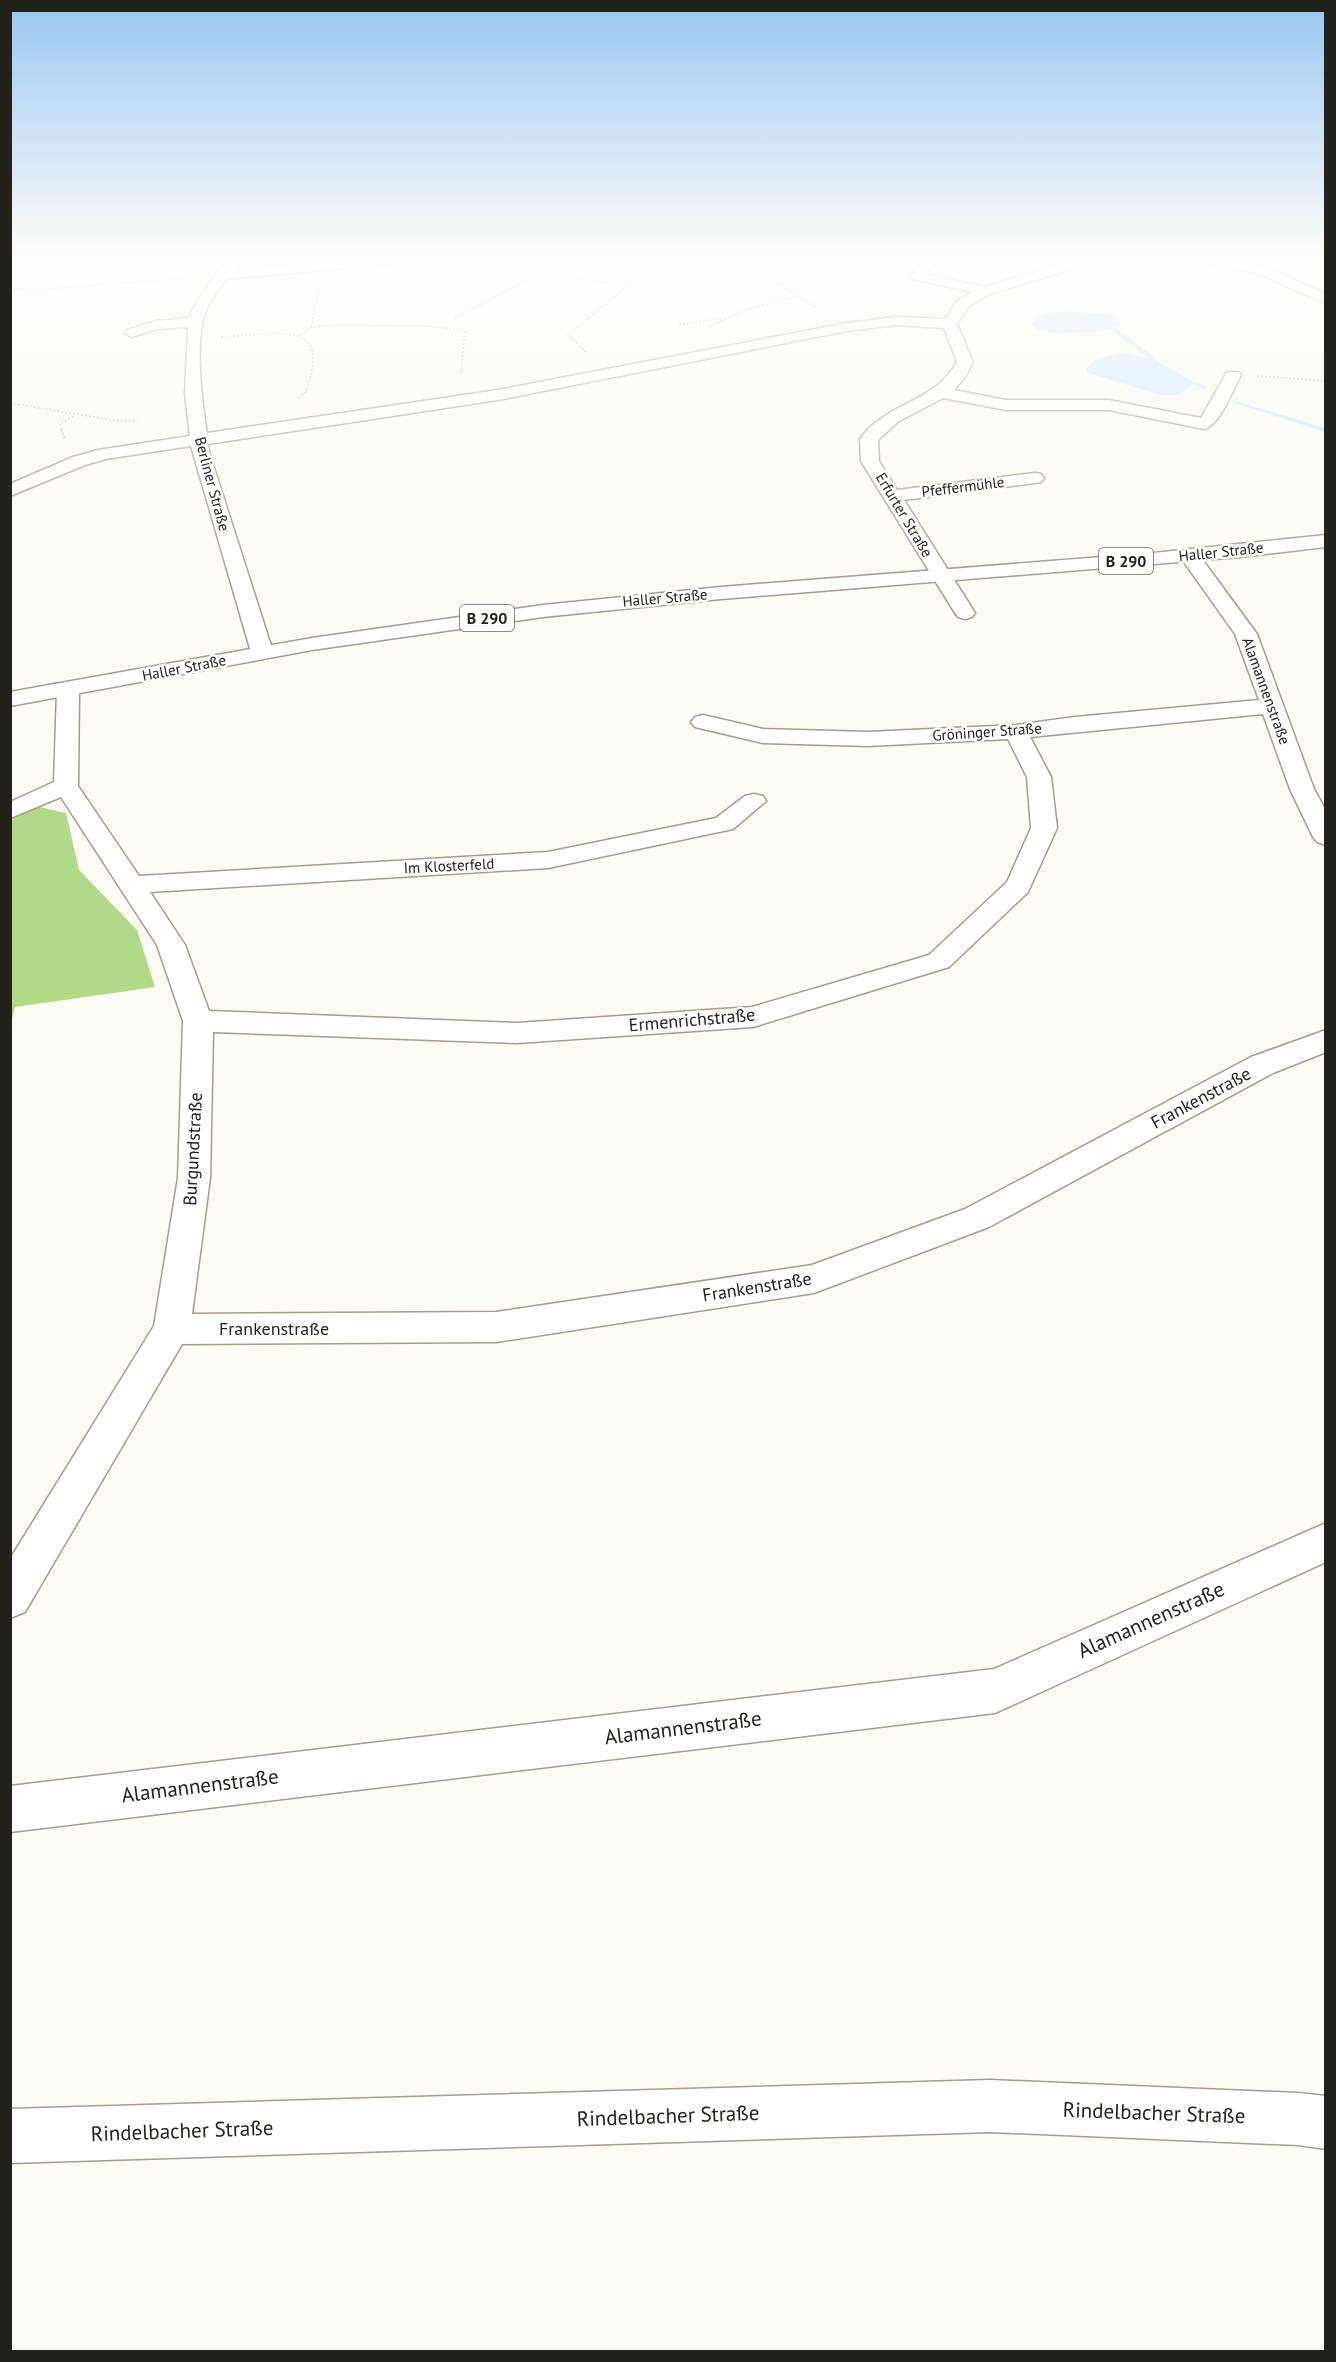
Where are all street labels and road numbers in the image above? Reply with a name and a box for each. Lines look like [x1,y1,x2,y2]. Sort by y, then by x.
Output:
street label: Berliner Straße [191,435,234,533]
street label: Erfurter Straße [872,469,937,560]
street label: Pfeffermühle [920,472,1005,501]
street label: Haller Straße [1178,538,1264,565]
road number: B 290 [1099,548,1153,574]
street label: Haller Straße [622,584,708,611]
road number: B 290 [460,605,514,631]
street label: Alamannenstraße [1238,635,1295,747]
street label: Haller Straße [140,650,227,685]
street label: Gröninger Straße [932,718,1042,745]
street label: Im Klosterfeld [403,854,495,877]
street label: Ermenrichstraße [628,1003,756,1036]
street label: Frankenstraße [1147,1062,1255,1134]
street label: Burgundstraße [178,1092,207,1206]
street label: Frankenstraße [701,1267,813,1306]
street label: Frankenstraße [219,1317,329,1340]
street label: Alamannenstraße [1073,1575,1228,1664]
street label: Alamannenstraße [603,1704,763,1751]
street label: Alamannenstraße [120,1762,280,1809]
street label: Rindelbacher Straße [1062,2096,1246,2129]
street label: Rindelbacher Straße [576,2099,760,2132]
street label: Rindelbacher Straße [90,2114,274,2147]

